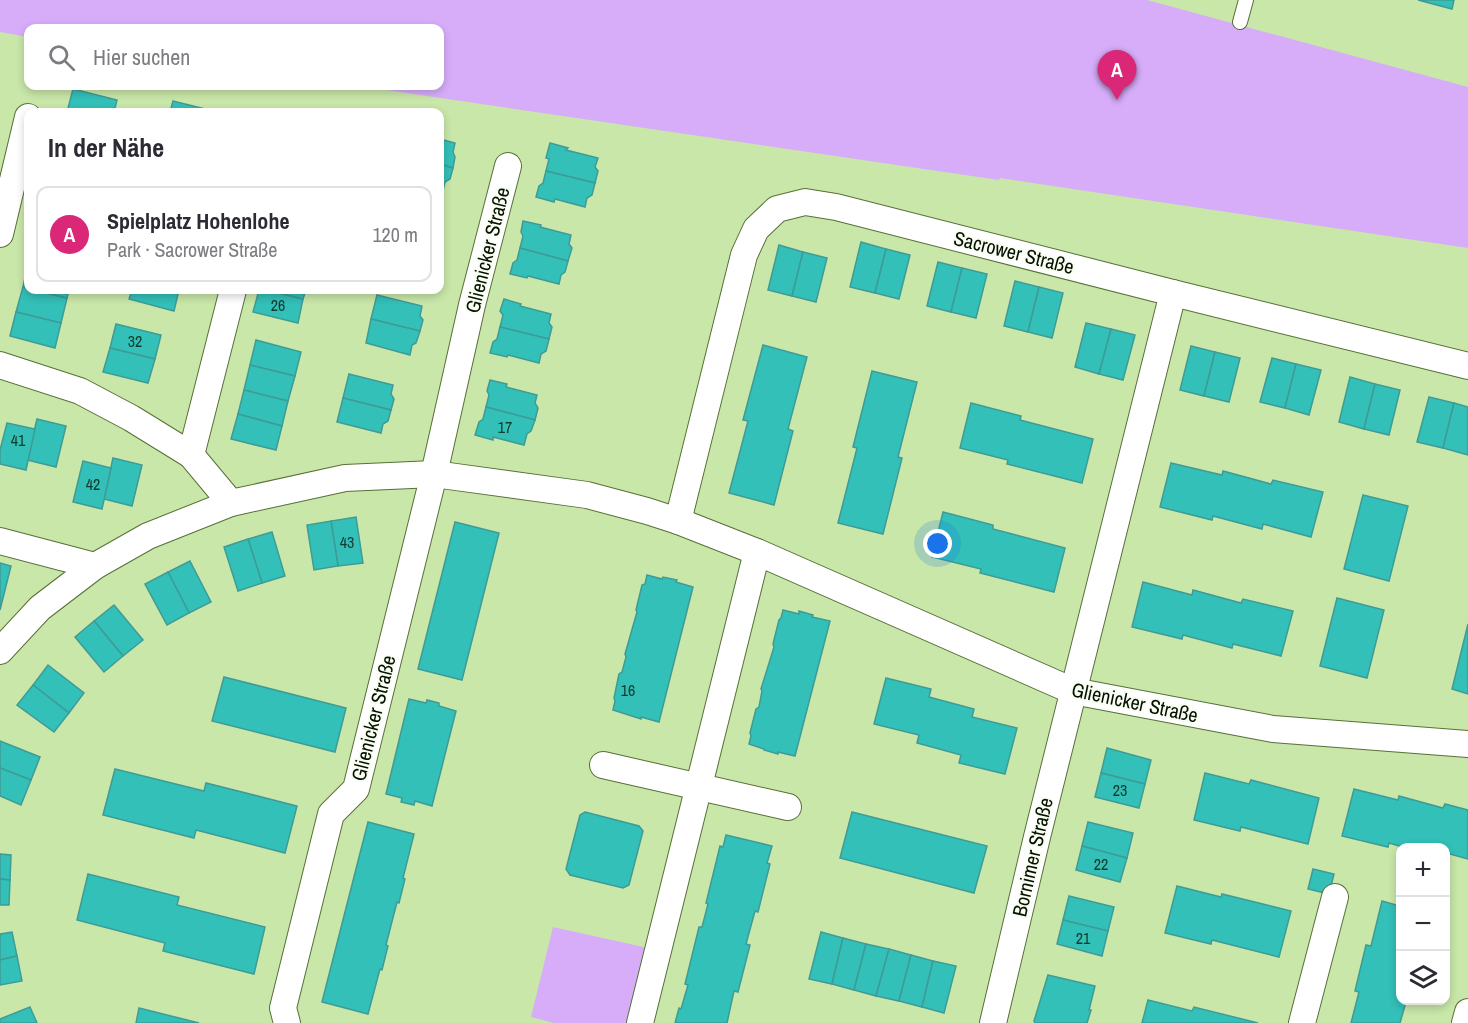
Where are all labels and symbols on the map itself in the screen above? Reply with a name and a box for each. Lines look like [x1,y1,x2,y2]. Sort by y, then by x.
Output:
pin: A [1098,51,1136,100]
street label: Glienicker Straße [458,184,516,316]
street label: Sacrower Straße [951,224,1077,280]
house number: 26 [271,294,285,316]
house number: 32 [128,330,142,352]
house number: 17 [498,416,512,438]
house number: 41 [11,429,26,451]
house number: 42 [86,473,100,495]
your location [923,529,952,558]
house number: 43 [340,531,354,553]
street label: Glienicker Straße [344,652,402,784]
street label: Glienicker Straße [1069,675,1201,729]
house number: 16 [621,679,635,701]
house number: 23 [1113,779,1127,801]
street label: Bornimer Straße [1005,795,1059,919]
house number: 22 [1094,853,1108,875]
house number: 21 [1076,927,1091,949]

